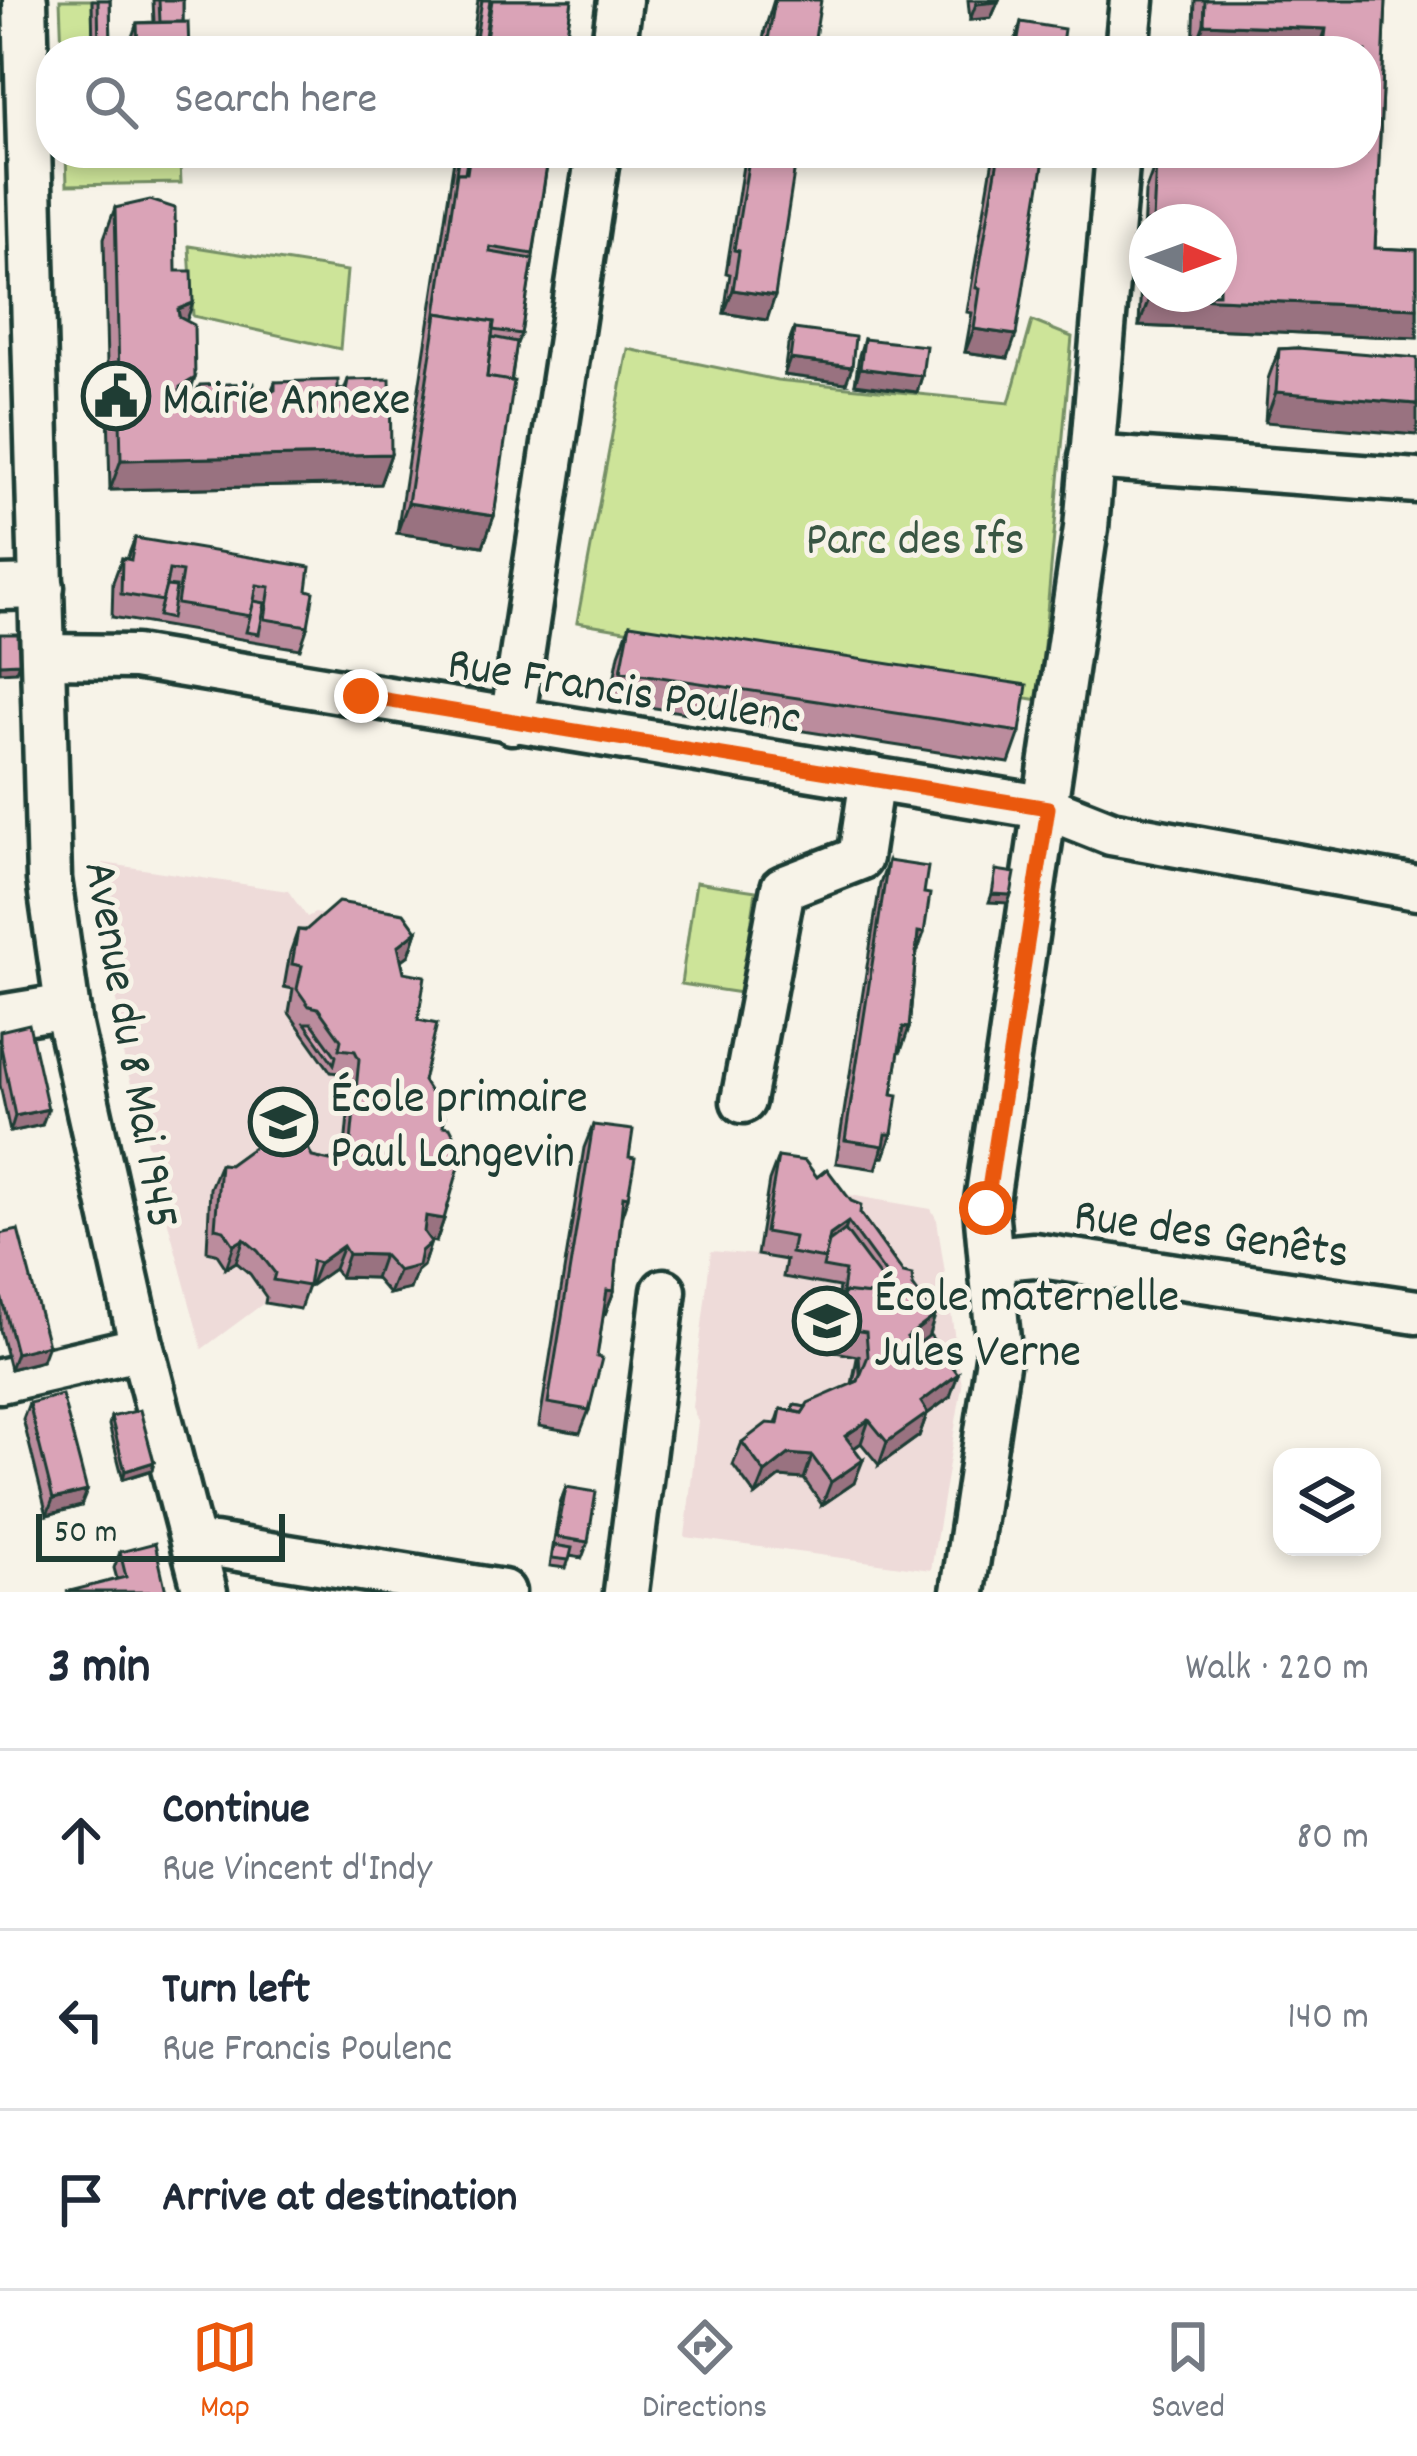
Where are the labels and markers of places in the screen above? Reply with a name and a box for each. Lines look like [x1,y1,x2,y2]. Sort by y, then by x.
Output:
public building icon: Mairie Annexe [81,361,151,431]
place label: Mairie Annexe [162,369,411,438]
place label: École primaire Paul Langevin [330,1067,588,1191]
school or university icon: École primaire Paul Langevin [248,1087,318,1157]
place label: École maternelle Jules Verne [874,1266,1179,1390]
school or university icon: École maternelle Jules Verne [792,1286,862,1356]

